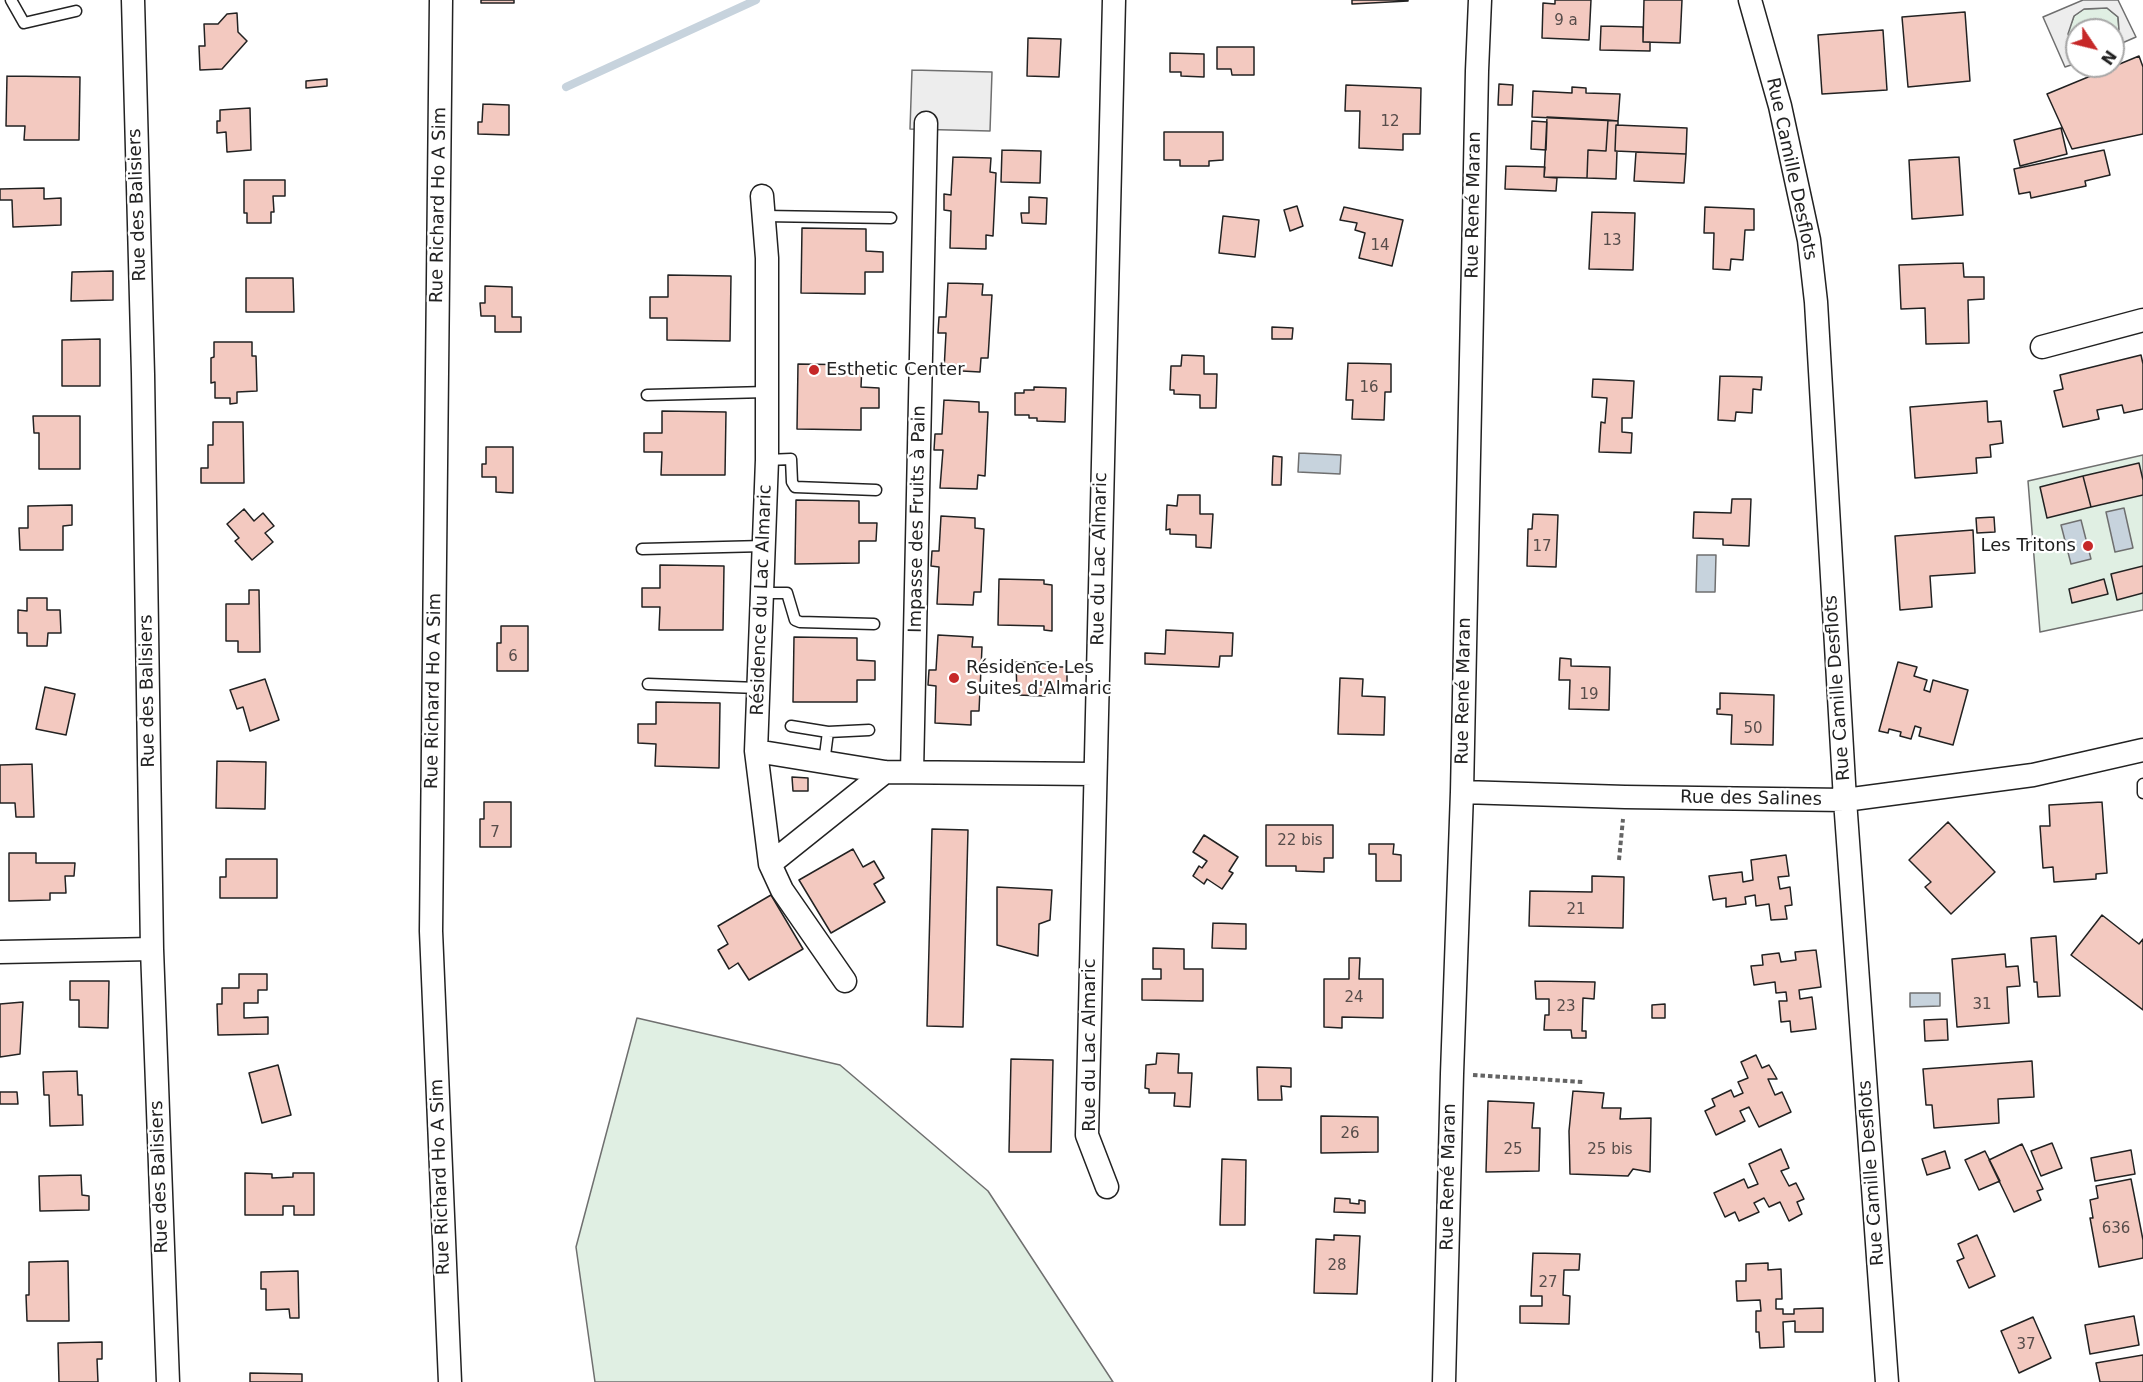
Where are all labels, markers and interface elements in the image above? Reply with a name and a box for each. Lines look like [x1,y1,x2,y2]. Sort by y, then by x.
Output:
house number: 9 a [1554,12,1578,30]
north arrow [2065,18,2125,78]
text: N [2097,47,2120,68]
street label: Rue Camille Desflots [1761,76,1821,262]
street label: Rue Richard Ho A Sim [426,107,452,303]
house number: 12 [1380,113,1400,131]
street label: Rue des Balisiers [125,128,151,282]
street label: Rue René Maran [1462,131,1486,279]
house number: 13 [1602,232,1622,250]
house number: 14 [1370,237,1390,255]
place label: Esthetic Center [826,359,965,381]
marker: Esthetic Center [807,363,821,377]
house number: 16 [1359,379,1379,397]
street label: Impasse des Fruits à Pain [905,405,931,633]
street label: Rue du Lac Almaric [1088,472,1112,646]
street label: Résidence du Lac Almaric [747,484,777,716]
place label: Les Tritons [1981,535,2076,557]
house number: 17 [1532,538,1552,556]
marker: Les Tritons [2081,539,2095,553]
street label: Rue Richard Ho A Sim [421,593,447,789]
street label: Rue Camille Desflots [1821,595,1855,781]
street label: Rue des Balisiers [136,614,160,768]
street label: Rue René Maran [1452,617,1476,765]
house number: 6 [508,648,518,666]
place label: Résidence Les Suites d'Almaric [966,657,1112,700]
marker: Résidence Les Suites d'Almaric [947,671,961,685]
house number: 19 [1579,686,1599,704]
house number: 50 [1743,720,1763,738]
street label: Rue des Salines [1680,787,1822,811]
house number: 7 [490,824,500,842]
house number: 22 bis [1277,832,1323,850]
house number: 21 [1566,901,1586,919]
street label: Rue du Lac Almaric [1079,958,1101,1132]
house number: 24 [1344,989,1364,1007]
house number: 31 [1972,996,1992,1014]
house number: 23 [1556,998,1576,1016]
street label: Rue Richard Ho A Sim [427,1079,455,1275]
street label: Rue Camille Desflots [1855,1080,1889,1266]
street label: Rue des Balisiers [147,1100,173,1254]
street label: Rue René Maran [1437,1103,1461,1251]
house number: 26 [1340,1125,1360,1143]
house number: 25 [1503,1141,1523,1159]
house number: 25 bis [1587,1141,1633,1159]
house number: 636 [2102,1220,2130,1238]
house number: 28 [1327,1257,1347,1275]
house number: 27 [1538,1274,1558,1292]
house number: 37 [2016,1336,2036,1354]

